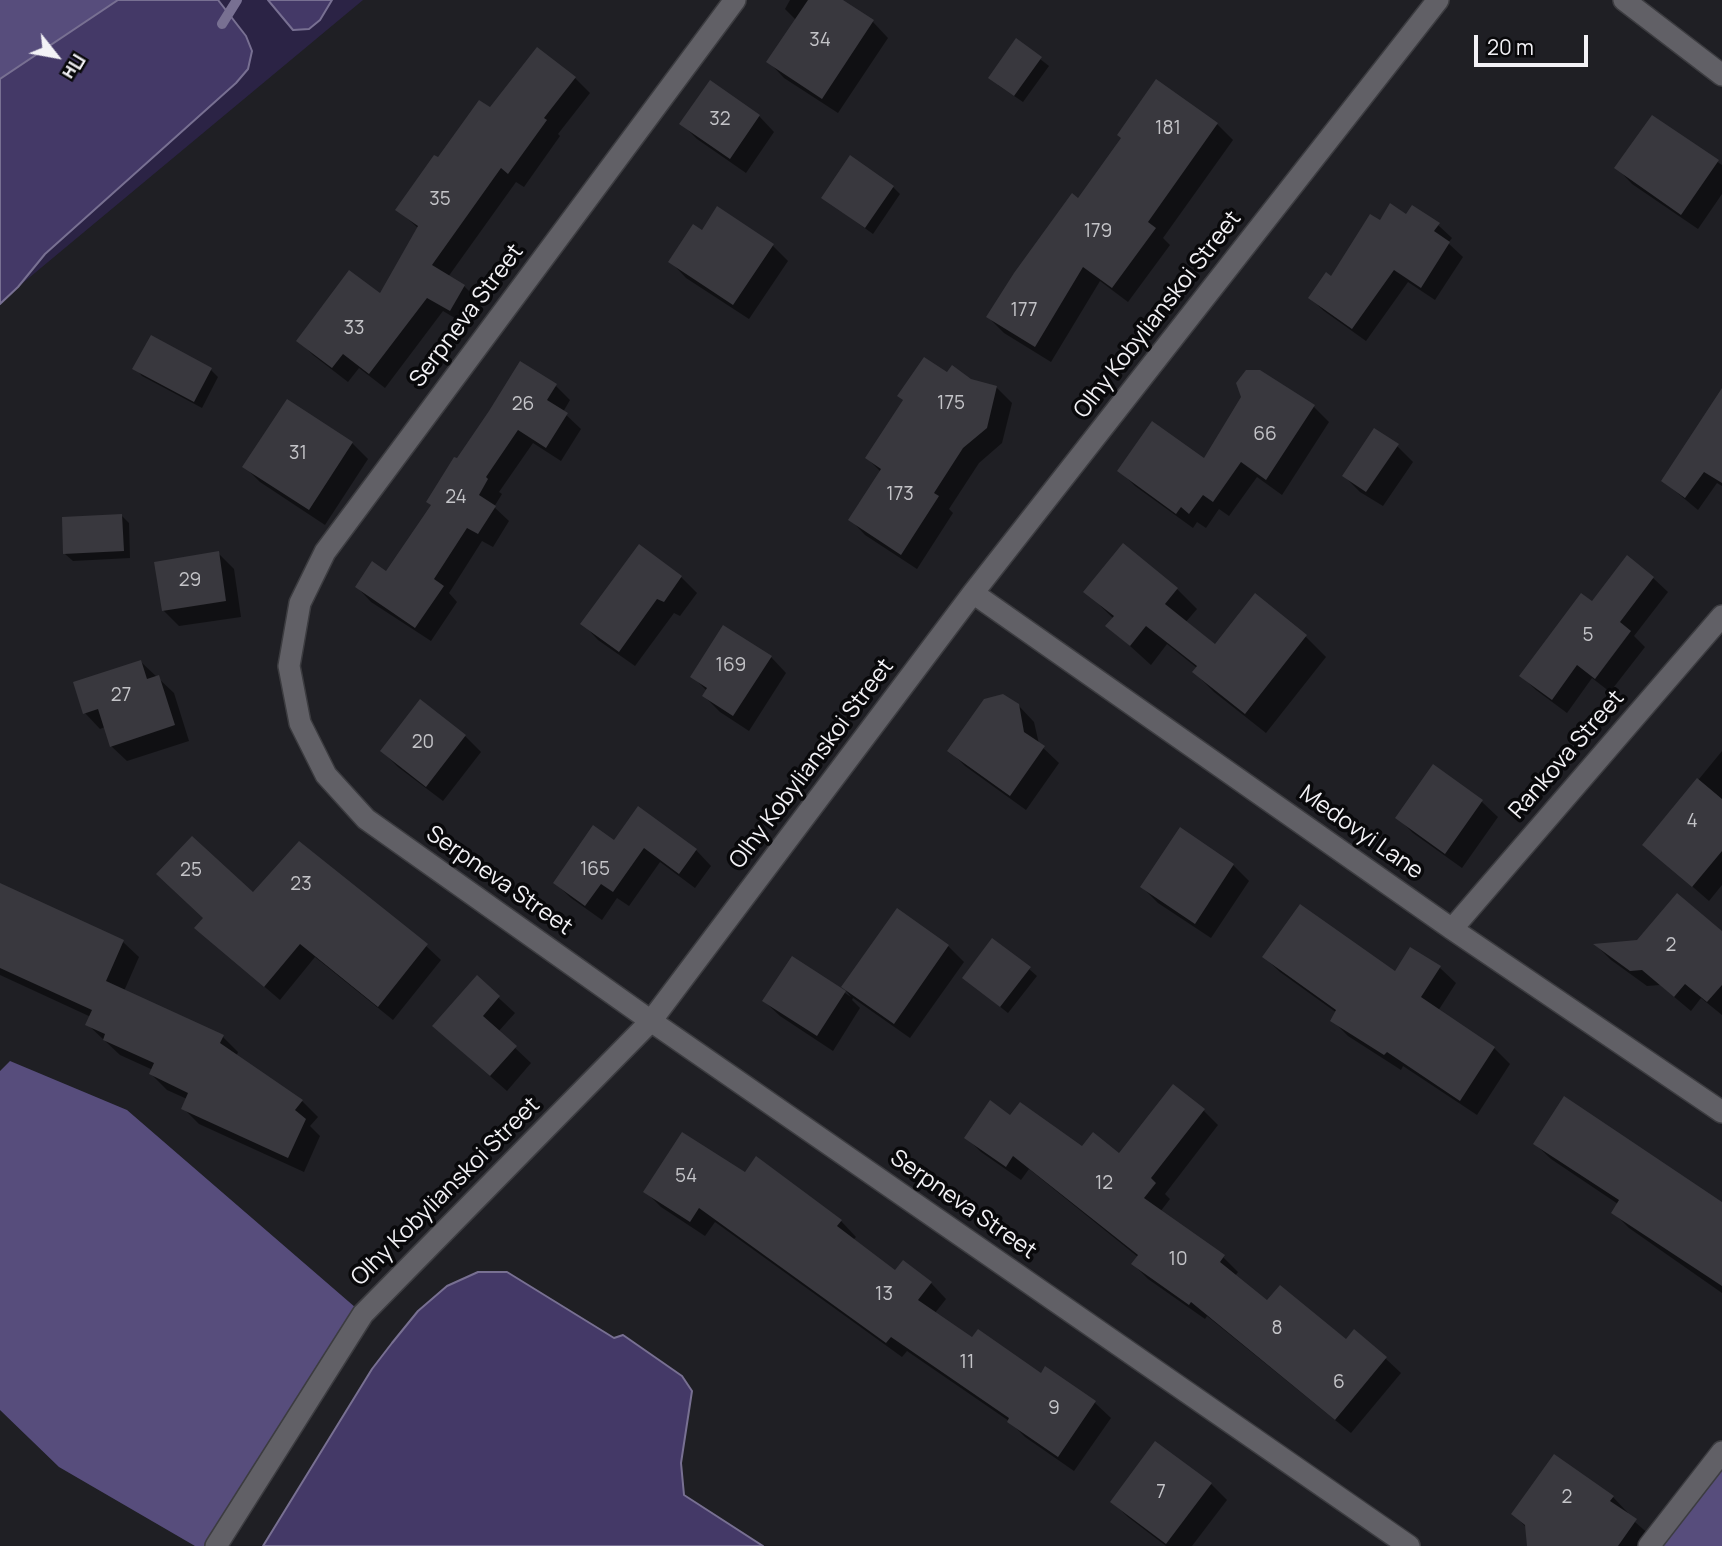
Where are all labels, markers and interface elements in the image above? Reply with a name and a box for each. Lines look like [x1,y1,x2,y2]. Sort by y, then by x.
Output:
north arrow [21,21,91,91]
scale bar [1477,21,1591,65]
house number: 34 [809,30,831,52]
text: 20 m [1487,33,1534,61]
text: Пн [56,49,92,84]
house number: 32 [709,109,731,131]
house number: 181 [1155,118,1181,140]
house number: 35 [429,189,451,211]
street label: Olhy Kobylianskoi Street [1068,206,1248,424]
house number: 179 [1084,221,1112,243]
street label: Serpneva Street [404,239,530,393]
house number: 177 [1011,300,1037,322]
house number: 33 [343,318,365,340]
house number: 175 [937,393,965,415]
house number: 26 [512,394,534,416]
house number: 66 [1253,424,1277,446]
house number: 31 [289,443,307,465]
house number: 173 [886,484,914,506]
house number: 24 [445,487,467,509]
house number: 29 [179,570,201,592]
house number: 5 [1583,625,1593,647]
street label: Olhy Kobylianskoi Street [724,654,900,874]
house number: 169 [716,655,746,677]
house number: 27 [111,685,131,707]
street label: Rankova Street [1504,685,1630,825]
house number: 20 [412,732,434,754]
street label: Medovyi Lane [1294,780,1428,886]
house number: 4 [1686,811,1698,833]
street label: Serpneva Street [421,820,577,942]
house number: 165 [580,859,610,881]
house number: 25 [180,860,202,882]
house number: 23 [290,874,312,896]
house number: 2 [1666,935,1676,957]
street label: Olhy Kobylianskoi Street [346,1092,546,1292]
street label: Serpneva Street [885,1144,1041,1266]
house number: 54 [675,1166,697,1188]
house number: 12 [1095,1173,1113,1195]
house number: 10 [1169,1249,1187,1271]
house number: 13 [875,1284,893,1306]
house number: 8 [1271,1318,1283,1340]
house number: 11 [960,1352,974,1374]
house number: 6 [1333,1372,1345,1394]
house number: 9 [1048,1398,1060,1420]
house number: 7 [1156,1482,1166,1504]
house number: 2 [1562,1487,1572,1509]

